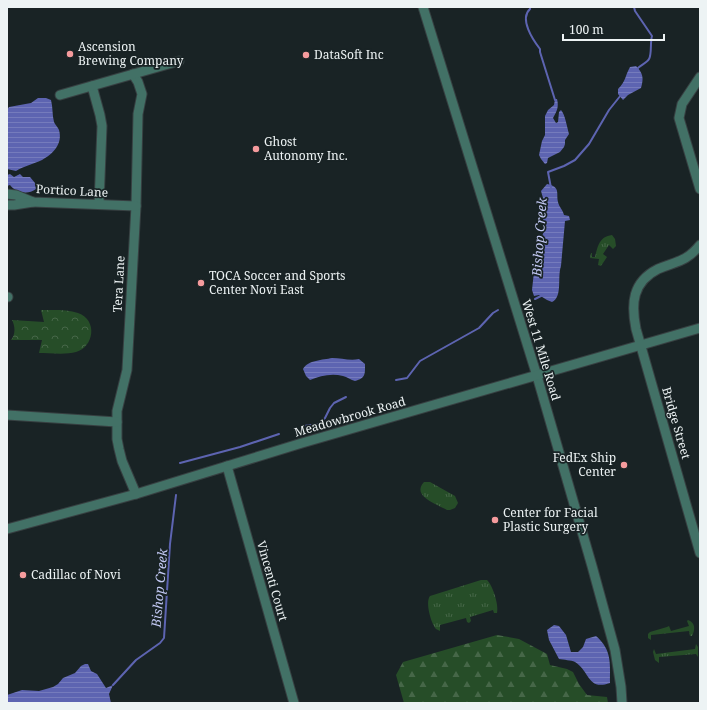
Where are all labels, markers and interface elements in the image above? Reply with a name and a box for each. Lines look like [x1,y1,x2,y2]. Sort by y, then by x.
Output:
scale bar [563,16,664,42]
text: 100 m [569,21,604,38]
place label: Ascension Brewing Company [78,38,184,69]
place label: DataSoft Inc [314,46,384,63]
marker: Ascension Brewing Company [65,49,75,59]
marker: DataSoft Inc [301,50,311,60]
place label: Ghost Autonomy Inc. [264,133,348,164]
marker: Ghost Autonomy Inc. [251,144,261,154]
street label: Portico Lane [36,180,109,201]
water label: Bishop Creek [527,196,551,278]
street label: Tera Lane [109,255,128,313]
place label: TOCA Soccer and Sports Center Novi East [209,267,346,298]
marker: TOCA Soccer and Sports Center Novi East [196,278,206,288]
street label: West 11 Mile Road [518,297,565,403]
street label: Bridge Street [658,385,695,461]
street label: Meadowbrook Road [292,392,408,441]
place label: FedEx Ship Center [553,449,616,480]
marker: FedEx Ship Center [619,460,629,470]
place label: Center for Facial Plastic Surgery [503,504,598,535]
marker: Center for Facial Plastic Surgery [490,515,500,525]
street label: Vincenti Court [253,539,292,623]
water label: Bishop Creek [147,547,171,629]
place label: Cadillac of Novi [31,566,121,583]
marker: Cadillac of Novi [18,570,28,580]

